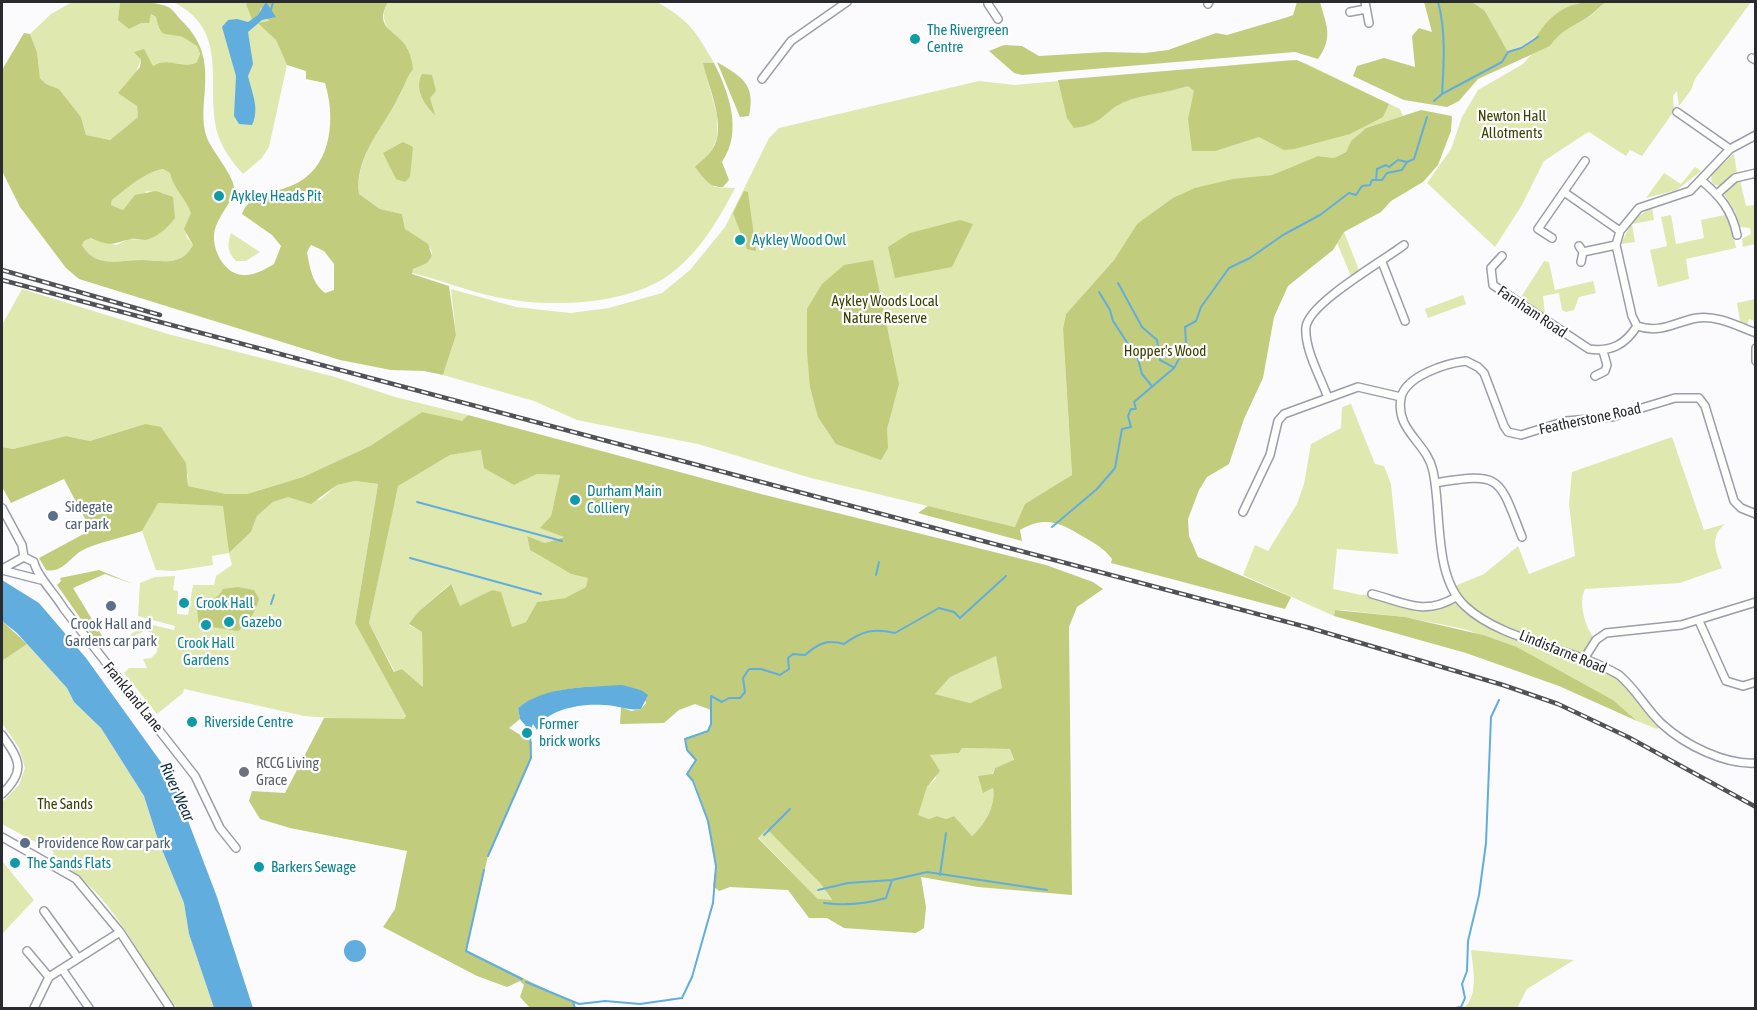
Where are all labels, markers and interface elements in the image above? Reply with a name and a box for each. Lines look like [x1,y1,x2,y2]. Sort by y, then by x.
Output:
place label: The Rivergreen Centre [927,21,1009,56]
marker: The Rivergreen Centre [908,32,922,46]
park label: Newton Hall Allotments [1478,107,1546,142]
place label: Aykley Heads Pit [231,187,322,205]
marker: Aykley Heads Pit [212,189,226,203]
place label: Aykley Wood Owl [752,231,846,249]
marker: Aykley Wood Owl [733,233,747,247]
street label: Farnham Road [1494,282,1570,342]
park label: Aykley Woods Local Nature Reserve [831,292,939,327]
park label: Hopper's Wood [1124,342,1206,360]
street label: Featherstone Road [1537,399,1643,439]
place label: Durham Main Colliery [587,482,662,517]
marker: Durham Main Colliery [568,493,582,507]
place label: Sidegate car park [65,498,113,533]
marker: Sidegate car park [46,509,60,523]
place label: Crook Hall [196,594,254,612]
marker: Crook Hall [177,596,191,610]
marker: Crook Hall and Gardens car park [104,599,118,613]
place label: Gazebo [241,613,282,631]
place label: Crook Hall and Gardens car park [65,615,157,650]
marker: Gazebo [222,615,236,629]
marker: Crook Hall Gardens [199,618,213,632]
street label: Lindisfarne Road [1517,626,1609,678]
place label: Crook Hall Gardens [177,634,235,669]
street label: Frankland Lane [99,658,167,736]
place label: Riverside Centre [204,713,293,731]
marker: Riverside Centre [185,715,199,729]
place label: Former brick works [539,715,600,750]
marker: Former brick works [520,726,534,740]
place label: RCCG Living Grace [256,754,319,789]
water label: River Wear [156,760,198,824]
marker: RCCG Living Grace [237,765,251,779]
park label: The Sands [37,795,93,813]
place label: Providence Row car park [37,834,170,852]
marker: Providence Row car park [18,836,32,850]
place label: The Sands Flats [27,854,111,872]
marker: The Sands Flats [8,856,22,870]
place label: Barkers Sewage [271,858,356,876]
marker: Barkers Sewage [252,860,266,874]

